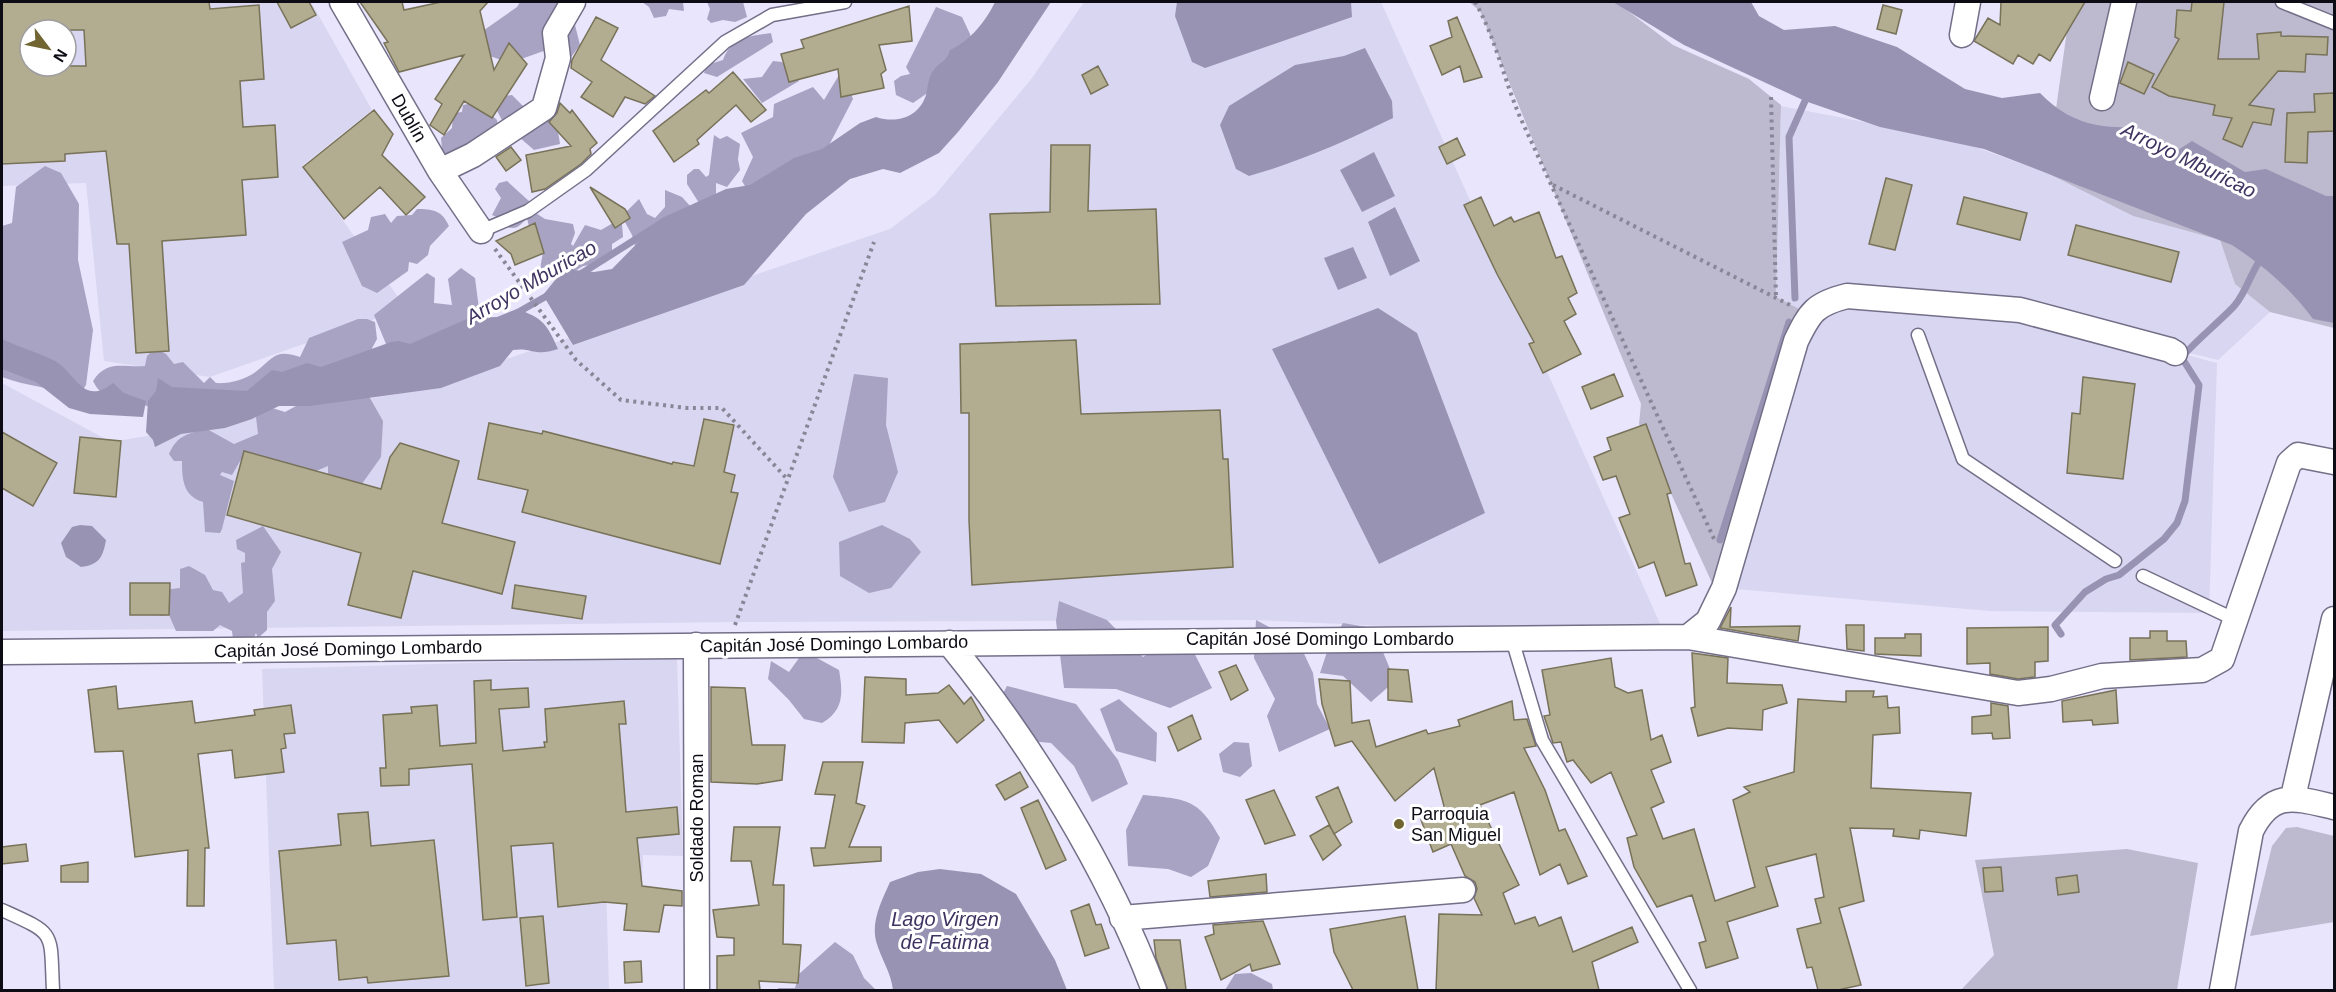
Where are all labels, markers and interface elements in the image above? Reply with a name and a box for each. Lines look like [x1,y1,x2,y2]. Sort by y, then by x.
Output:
north arrow [18,18,78,78]
text: N [50,46,71,65]
street label: Dublín [387,90,431,146]
water label: Arroyo Mburicao [2117,118,2260,202]
water label: Arroyo Mburicao [461,236,600,329]
street label: Capitán José Domingo Lombardo [1186,629,1454,649]
street label: Capitán José Domingo Lombardo [700,632,968,656]
street label: Capitán José Domingo Lombardo [214,637,482,661]
street label: Soldado Roman [687,753,707,883]
place label: Parroquia San Miguel [1411,804,1501,845]
marker: Parroquia San Miguel [1392,817,1406,831]
water label: Lago Virgen de Fatima [891,908,999,953]

